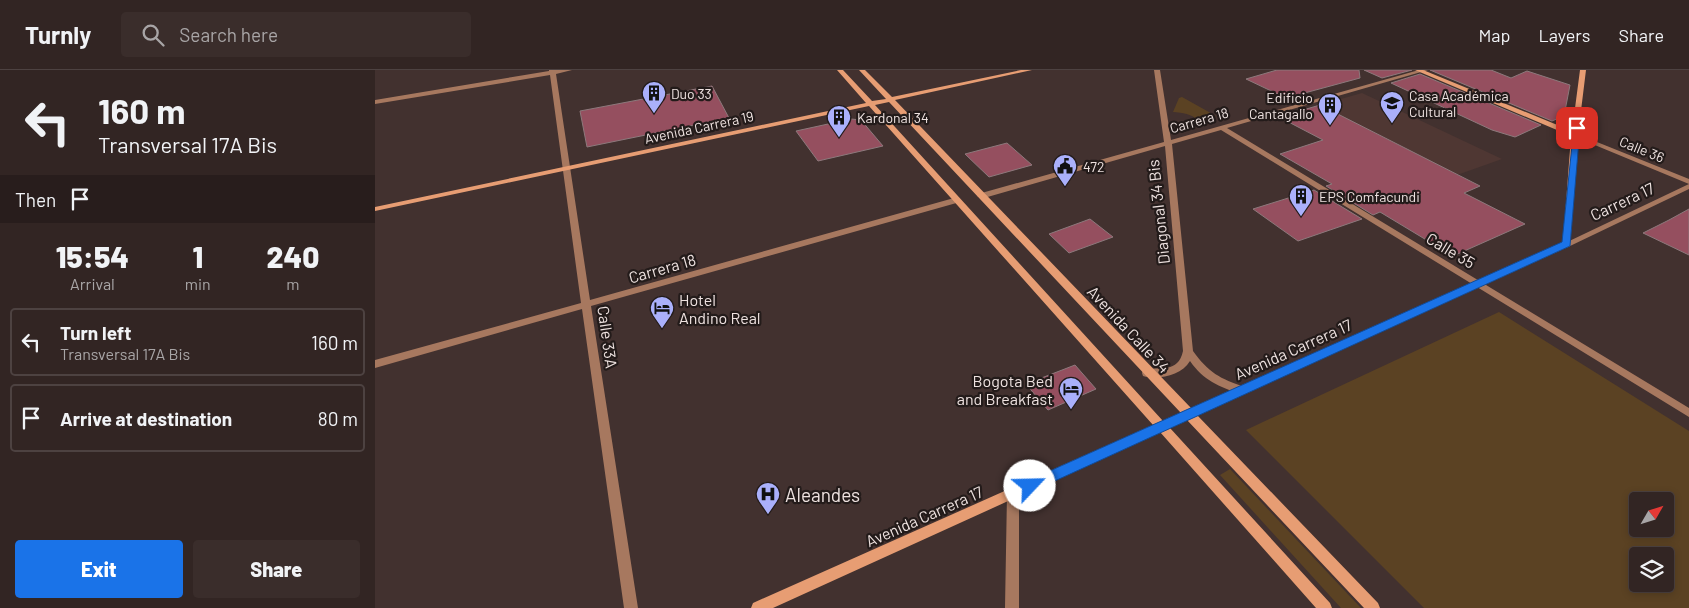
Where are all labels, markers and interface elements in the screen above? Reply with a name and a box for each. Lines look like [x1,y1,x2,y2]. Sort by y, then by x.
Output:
search box [121,12,471,57]
text: Turnly [25,20,91,49]
icon: search [139,21,167,49]
text: Search here [179,23,278,46]
text: Map [1478,24,1510,46]
text: Layers [1538,24,1591,46]
text: Share [1619,24,1664,46]
building icon: Duo 33 [641,80,667,114]
place label: Duo 33 [671,85,712,102]
place label: Casa Académica Cultural [1409,87,1509,120]
text: 160 m [98,89,185,131]
place label: Edificio Cantagallo [1249,89,1313,122]
icon: left [15,90,80,155]
school or university icon: Casa Académica Cultural [1379,90,1405,124]
building icon: Edificio Cantagallo [1317,92,1343,126]
building icon: Kardonal 34 [826,104,852,138]
street label: Carrera 18 [1168,104,1230,136]
street label: Avenida Carrera 19 [643,107,755,147]
pin [1556,107,1598,149]
place label: Kardonal 34 [857,109,929,126]
icon: arrive [1563,114,1591,142]
text: Transversal 17A Bis [98,131,277,157]
street label: Calle 36 [1617,132,1667,166]
public building icon: 472 [1052,153,1078,187]
place label: 472 [1083,158,1104,175]
street label: Diagonal 34 Bis [1143,159,1173,265]
street label: Carrera 17 [1587,178,1657,224]
building icon: EPS Comfacundi [1288,183,1314,217]
icon: arrive [66,185,94,213]
text: Then [15,188,56,211]
place label: EPS Comfacundi [1319,188,1420,205]
street label: Calle 35 [1423,228,1479,272]
text: 15:54 [56,238,129,274]
text: 1 [192,238,203,274]
text: 240 [266,238,319,274]
street label: Carrera 18 [626,249,698,287]
text: Arrival [70,274,115,293]
text: min [185,274,211,293]
text: m [286,274,299,293]
street label: Avenida Calle 34 [1084,282,1174,376]
place label: Hotel Andino Real [679,290,761,327]
hotel icon: Hotel Andino Real [649,295,675,329]
street label: Calle 33A [594,304,622,370]
street label: Avenida Carrera 17 [1232,314,1355,383]
text: Turn left [60,321,131,344]
icon: left [17,328,45,356]
text: 160 m [311,331,358,354]
text: Transversal 17A Bis [60,344,190,363]
place label: Bogota Bed and Breakfast [957,371,1053,408]
hotel icon: Bogota Bed and Breakfast [1058,376,1084,410]
icon: arrive [17,404,45,432]
text: Arrive at destination [60,407,232,430]
text: 80 m [318,407,358,430]
position arrow [1003,459,1055,511]
hospital icon: Aleandes [755,481,781,515]
street label: Avenida Carrera 17 [863,481,986,550]
place label: Aleandes [785,483,860,506]
north arrow [1629,492,1674,538]
map controls [1629,492,1674,592]
button: Exit [15,540,183,598]
button: Share [193,540,360,598]
button: layers [1629,547,1674,592]

